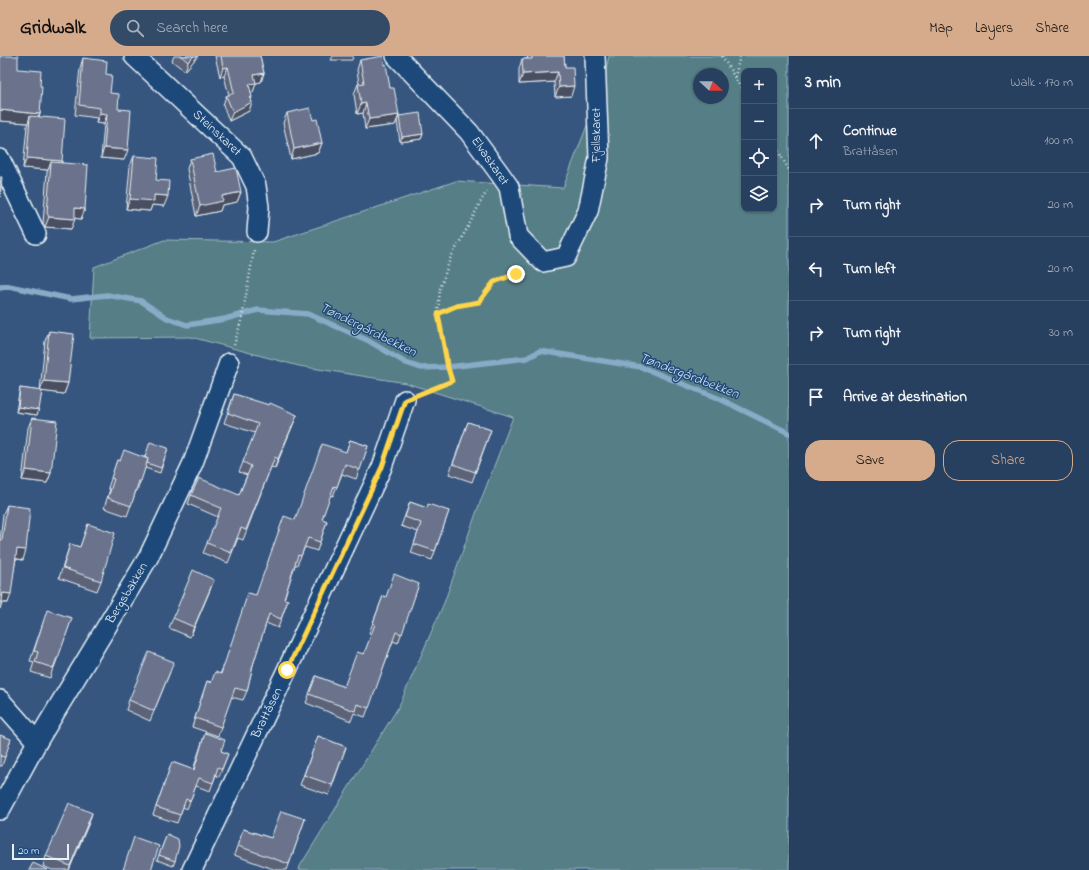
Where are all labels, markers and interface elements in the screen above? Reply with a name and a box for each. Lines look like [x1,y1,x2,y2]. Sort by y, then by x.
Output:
search box [110,10,390,46]
text: Gridwalk [20,15,86,42]
icon: search [124,17,146,39]
text: Search here [156,17,228,39]
text: Map [929,18,953,39]
text: Layers [975,18,1013,39]
text: Share [1035,18,1069,39]
north arrow [693,68,729,104]
map controls [741,68,777,212]
button: + [741,68,777,104]
text: 3 min [805,70,841,95]
text: Walk · 170 m [1010,73,1073,92]
button: − [741,104,777,140]
street label: Steinskaret [188,105,246,161]
street label: Fjellskaret [587,107,606,163]
text: Continue [843,120,897,142]
icon: ahead [805,130,827,152]
text: 100 m [1044,131,1073,150]
street label: Elvaskaret [466,133,514,190]
button: locate [741,140,777,176]
text: Brattåsen [843,142,897,161]
button: layers [741,176,777,212]
icon: right [805,194,827,216]
text: Turn right [843,194,901,216]
text: 20 m [1048,195,1073,214]
icon: left [805,258,827,280]
text: Turn left [843,258,896,280]
text: 20 m [1048,259,1073,278]
route end [507,265,525,283]
water label: Tøndergårdbekken [316,297,421,363]
icon: right [805,322,827,344]
text: Turn right [843,322,901,344]
text: 30 m [1049,323,1073,342]
water label: Tøndergårdbekken [636,347,743,405]
icon: arrive [805,386,827,408]
text: Arrive at destination [843,386,967,408]
button: Save [805,440,935,481]
button: Share [943,440,1073,481]
street label: Bergsbakken [101,559,154,629]
route start [278,661,296,679]
street label: Brattåsen [246,684,287,743]
scale bar [12,842,69,861]
text: 20 m [18,843,40,859]

